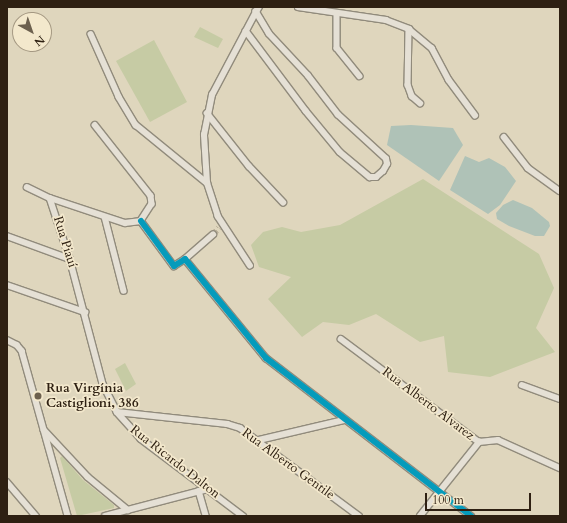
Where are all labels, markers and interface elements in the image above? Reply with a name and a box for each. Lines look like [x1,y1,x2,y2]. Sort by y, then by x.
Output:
north arrow [12,12,52,52]
text: N [31,32,48,50]
street label: Rua Piauí [50,214,80,270]
street label: Rua Alberto Alvarez [379,364,477,444]
place label: Rua Virgínia Castiglioni, 386 [46,381,139,412]
marker: Rua Virgínia Castiglioni, 386 [33,391,43,401]
street label: Rua Ricardo Dalton [127,422,223,502]
street label: Rua Alberto Gentile [239,425,337,503]
scale bar [427,485,533,511]
text: 100 m [432,492,464,508]

